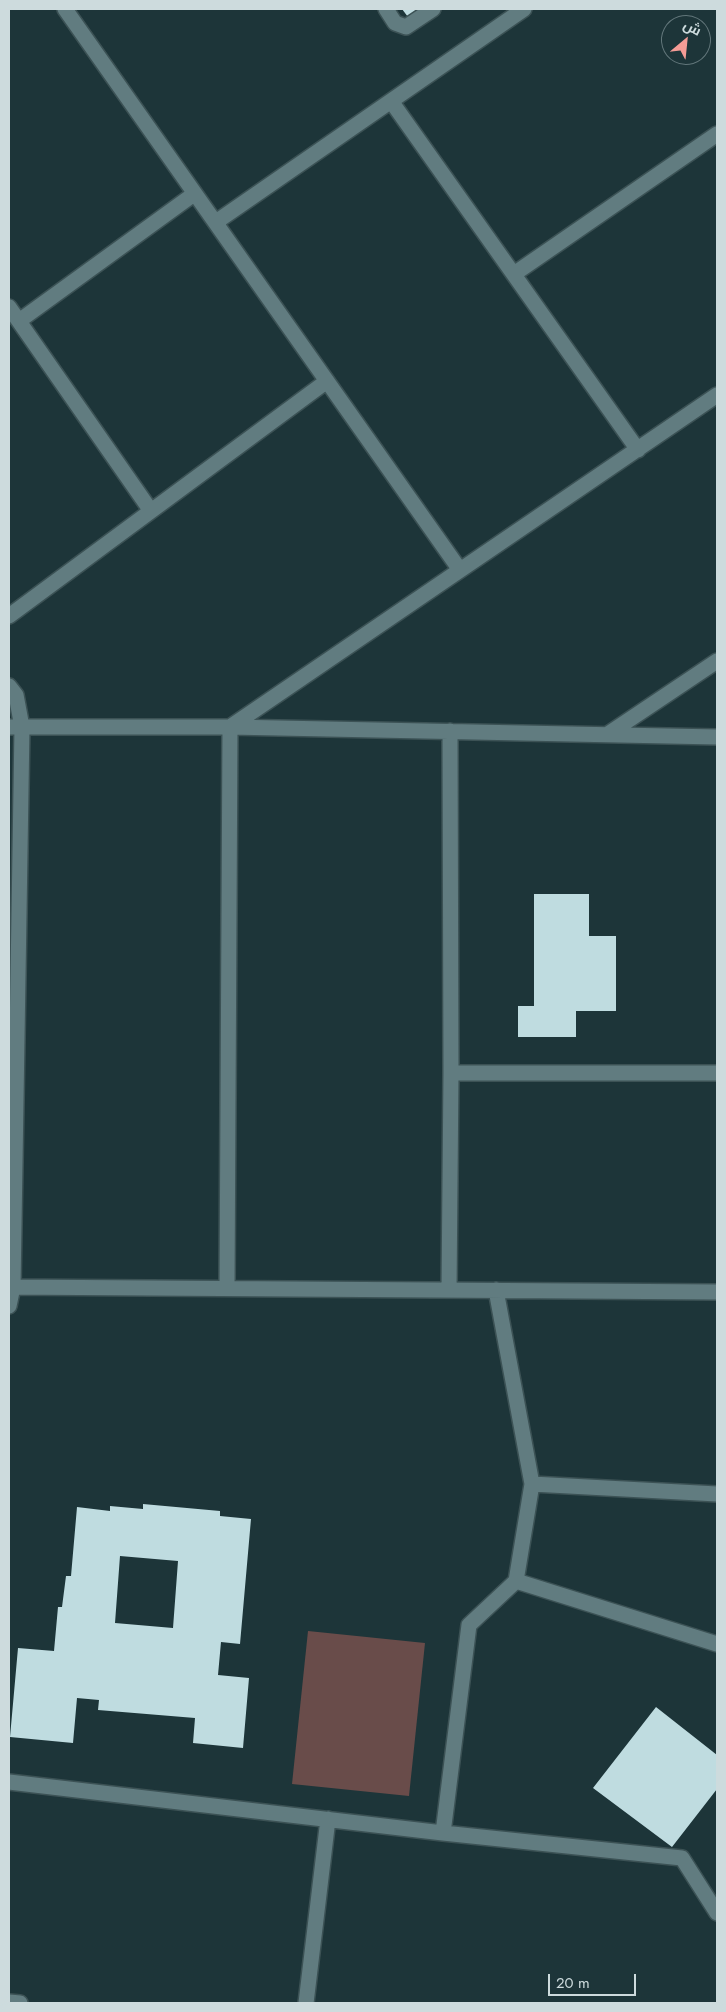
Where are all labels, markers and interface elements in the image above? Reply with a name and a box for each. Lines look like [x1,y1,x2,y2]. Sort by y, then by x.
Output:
north arrow [661,15,711,65]
text: ش [680,15,705,41]
scale bar [551,1964,638,1996]
text: 20 m [556,1972,590,1994]

